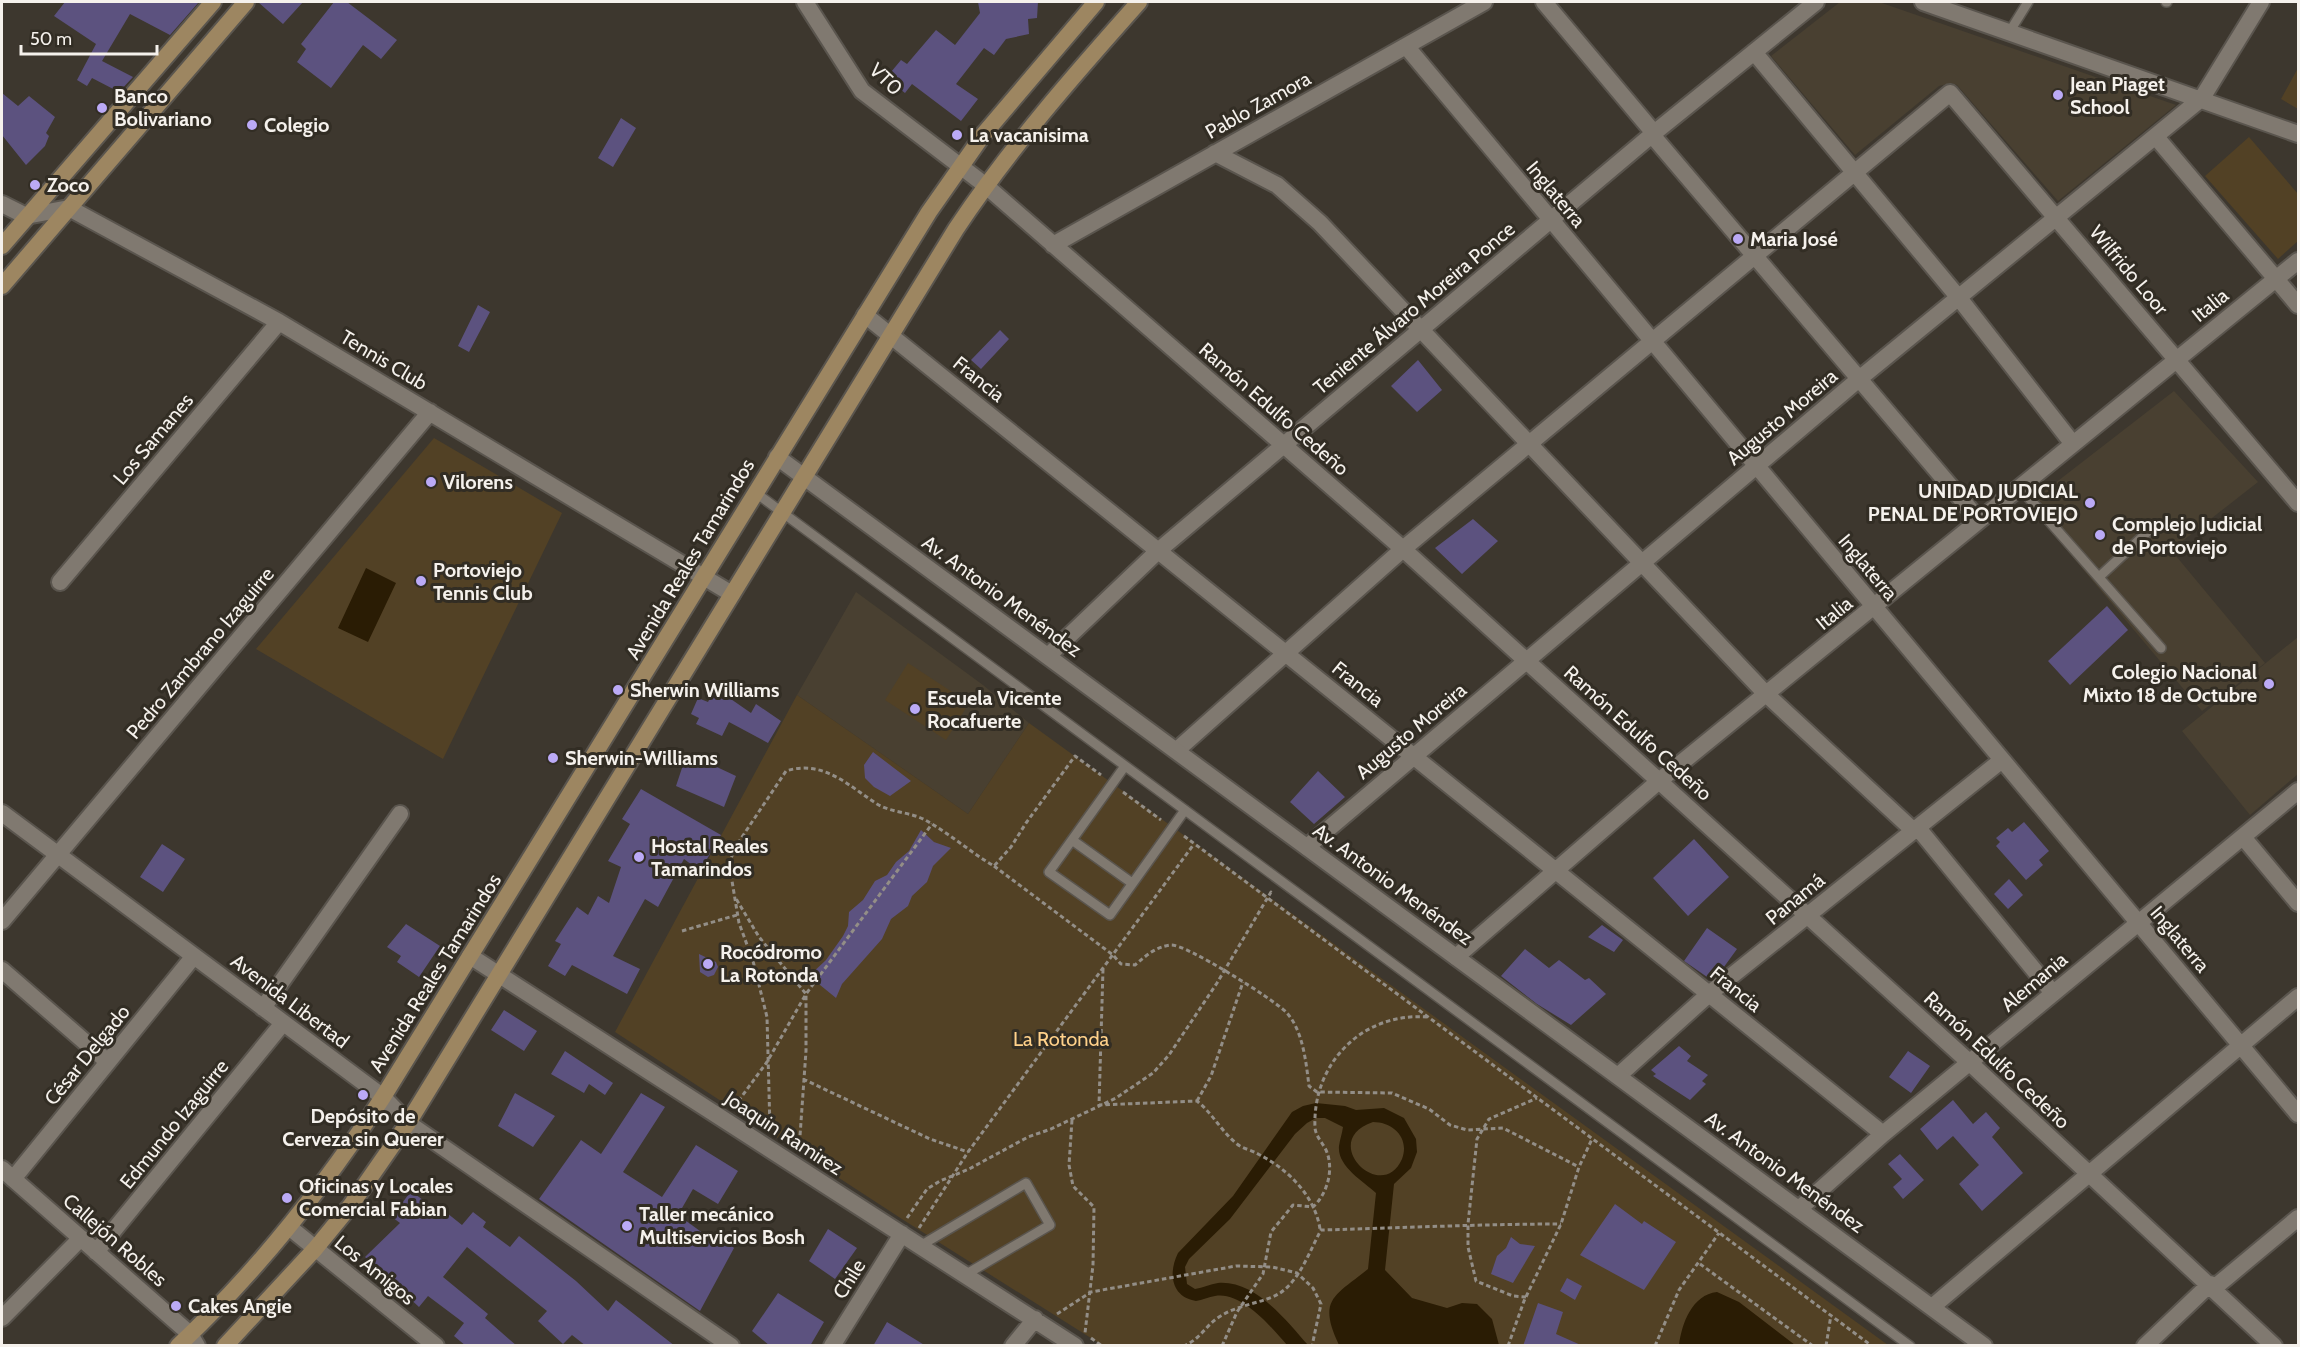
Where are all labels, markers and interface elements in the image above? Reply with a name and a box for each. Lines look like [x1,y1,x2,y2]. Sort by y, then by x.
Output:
scale bar [21,18,158,56]
text: 50 m [30,28,72,50]
street label: VT0 [865,58,907,100]
street label: Pablo Zamora [1201,66,1315,144]
place label: Jean Piaget School [2069,72,2165,119]
place label: Banco Bolivariano [114,84,212,131]
marker: Jean Piaget School [2051,88,2065,102]
marker: Banco Bolivariano [95,101,109,115]
place label: Colegio [264,113,330,137]
marker: Colegio [245,118,259,132]
place label: La vacanisima [969,123,1089,147]
marker: La vacanisima [950,128,964,142]
street label: Inglaterra [1521,156,1591,232]
place label: Zoco [47,173,89,197]
marker: Zoco [28,178,42,192]
street label: Teniente Álvaro Moreira Ponce [1308,217,1520,399]
street label: Wilfrido Loor [2085,220,2174,320]
place label: Maria José [1750,227,1838,251]
marker: Maria José [1731,232,1745,246]
street label: Italia [2187,283,2233,327]
street label: Tennis Club [336,325,432,395]
street label: Ramón Edulfo Cedeño [1194,337,1354,481]
street label: Francia [948,351,1010,407]
street label: Augusto Moreira [1722,364,1842,470]
street label: Los Samanes [108,388,198,490]
street label: Avenida Reales Tamarindos [621,454,759,664]
place label: Vilorens [443,470,513,494]
marker: Vilorens [424,475,438,489]
place label: UNIDAD JUDICIAL PENAL DE PORTOVIEJO [1868,479,2078,526]
marker: UNIDAD JUDICIAL PENAL DE PORTOVIEJO [2083,496,2097,510]
place label: Complejo Judicial de Portoviejo [2112,512,2262,559]
marker: Complejo Judicial de Portoviejo [2093,528,2107,542]
street label: Inglaterra [1833,529,1903,605]
street label: Av. Antonio Menéndez [918,530,1086,662]
place label: Portoviejo Tennis Club [433,558,533,605]
street label: Pedro Zambrano Izaguirre [121,562,279,744]
marker: Portoviejo Tennis Club [414,574,428,588]
street label: Italia [1811,591,1857,635]
street label: Francia [1327,656,1389,712]
street label: Ramón Edulfo Cedeño [1559,660,1717,806]
place label: Colegio Nacional Mixto 18 de Octubre [2083,660,2257,707]
marker: Colegio Nacional Mixto 18 de Octubre [2262,677,2276,691]
place label: Sherwin Williams [630,678,779,702]
street label: Augusto Moreira [1351,678,1471,784]
marker: Sherwin Williams [611,683,625,697]
place label: Escuela Vicente Rocafuerte [927,686,1061,733]
marker: Escuela Vicente Rocafuerte [908,702,922,716]
place label: Sherwin-Williams [565,746,718,770]
marker: Sherwin-Williams [546,751,560,765]
street label: Av. Antonio Menéndez [1309,818,1477,950]
place label: Hostal Reales Tamarindos [651,834,768,881]
marker: Hostal Reales Tamarindos [632,850,646,864]
street label: Panamá [1761,868,1830,930]
street label: Avenida Reales Tamarindos [364,869,506,1077]
street label: Inglaterra [2145,901,2215,977]
place label: Rocódromo La Rotonda [720,940,822,987]
street label: Alemania [1996,947,2072,1017]
street label: Avenida Libertad [226,949,354,1053]
marker: Rocódromo La Rotonda [701,957,715,971]
street label: Francia [1705,961,1767,1017]
street label: Ramón Edulfo Cedeño [1919,986,2075,1134]
street label: César Delgado [39,1000,135,1110]
park label: La Rotonda [1013,1027,1109,1051]
street label: Edmundo Izaguirre [115,1055,233,1193]
street label: Joaquin Ramirez [720,1085,848,1180]
marker: Depósito de Cerveza sin Querer [356,1088,370,1102]
place label: Depósito de Cerveza sin Querer [282,1104,444,1151]
street label: Av. Antonio Menéndez [1701,1106,1869,1238]
place label: Oficinas y Locales Comercial Fabian [299,1174,453,1221]
street label: Callejón Robles [58,1189,172,1291]
marker: Oficinas y Locales Comercial Fabian [280,1191,294,1205]
place label: Taller mecánico Multiservicios Bosh [639,1202,805,1249]
marker: Taller mecánico Multiservicios Bosh [620,1219,634,1233]
street label: Los Amigos [330,1230,420,1310]
street label: Chile [828,1255,870,1303]
place label: Cakes Angie [188,1294,292,1318]
marker: Cakes Angie [169,1299,183,1313]

